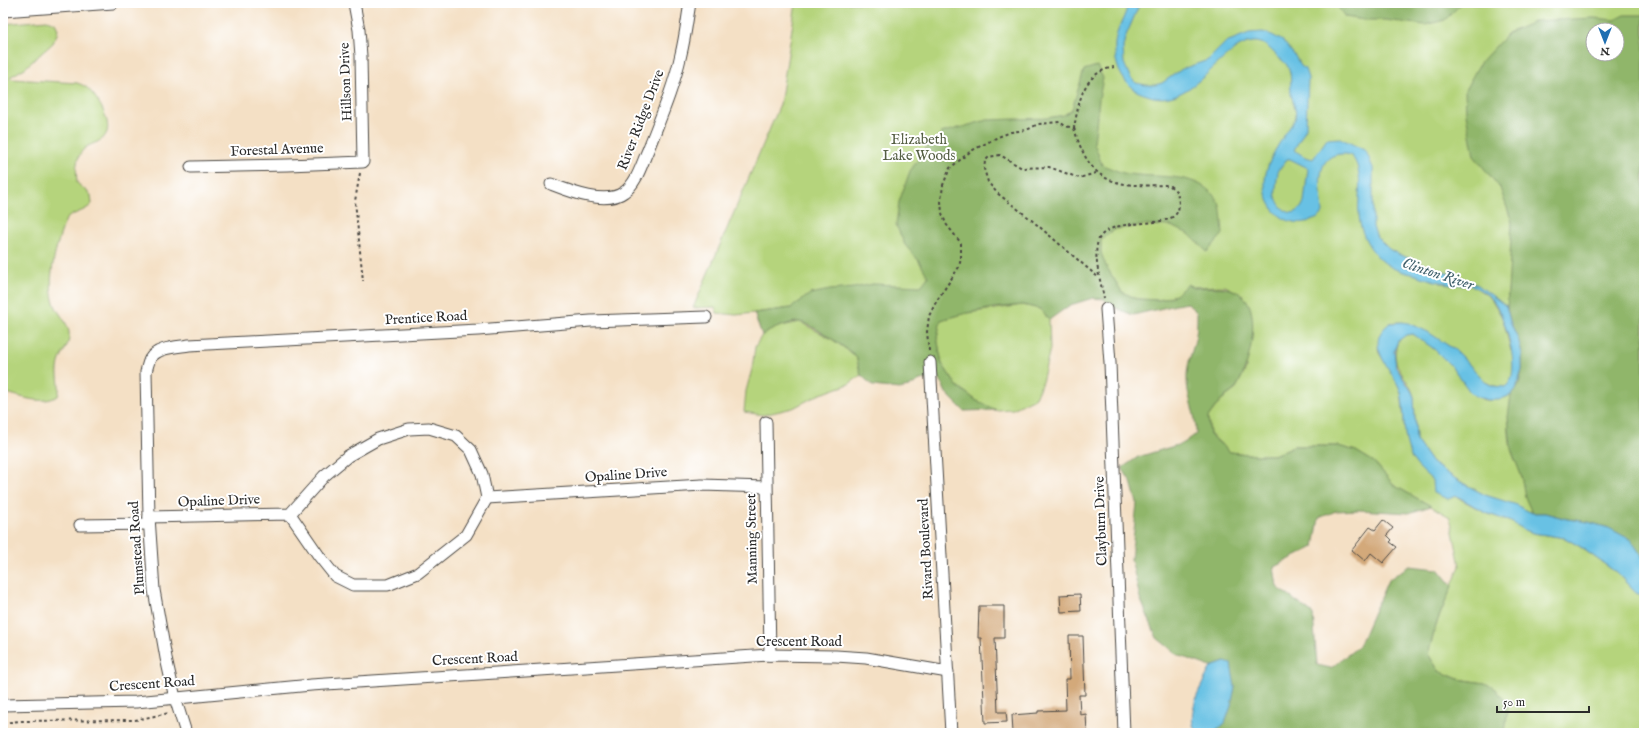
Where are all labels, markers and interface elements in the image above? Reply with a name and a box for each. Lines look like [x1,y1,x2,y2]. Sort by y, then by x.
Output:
north arrow [1585,22,1625,62]
street label: Hillson Drive [336,42,356,122]
text: N [1600,44,1611,58]
street label: River Ridge Drive [614,67,669,173]
park label: Elizabeth Lake Woods [883,131,956,165]
street label: Forestal Avenue [230,139,324,161]
water label: Clinton River [1400,254,1477,295]
street label: Prentice Road [384,307,468,329]
street label: Opaline Drive [584,463,668,487]
street label: Clayburn Drive [1090,475,1112,566]
street label: Opaline Drive [178,491,261,511]
street label: Manning Street [742,493,762,585]
street label: Rivard Boulevard [914,497,938,600]
street label: Plumstead Road [125,500,149,596]
street label: Crescent Road [756,633,842,651]
street label: Crescent Road [432,648,519,670]
street label: Crescent Road [109,672,196,696]
scale bar [1497,688,1589,714]
text: 50 m [1503,695,1525,710]

